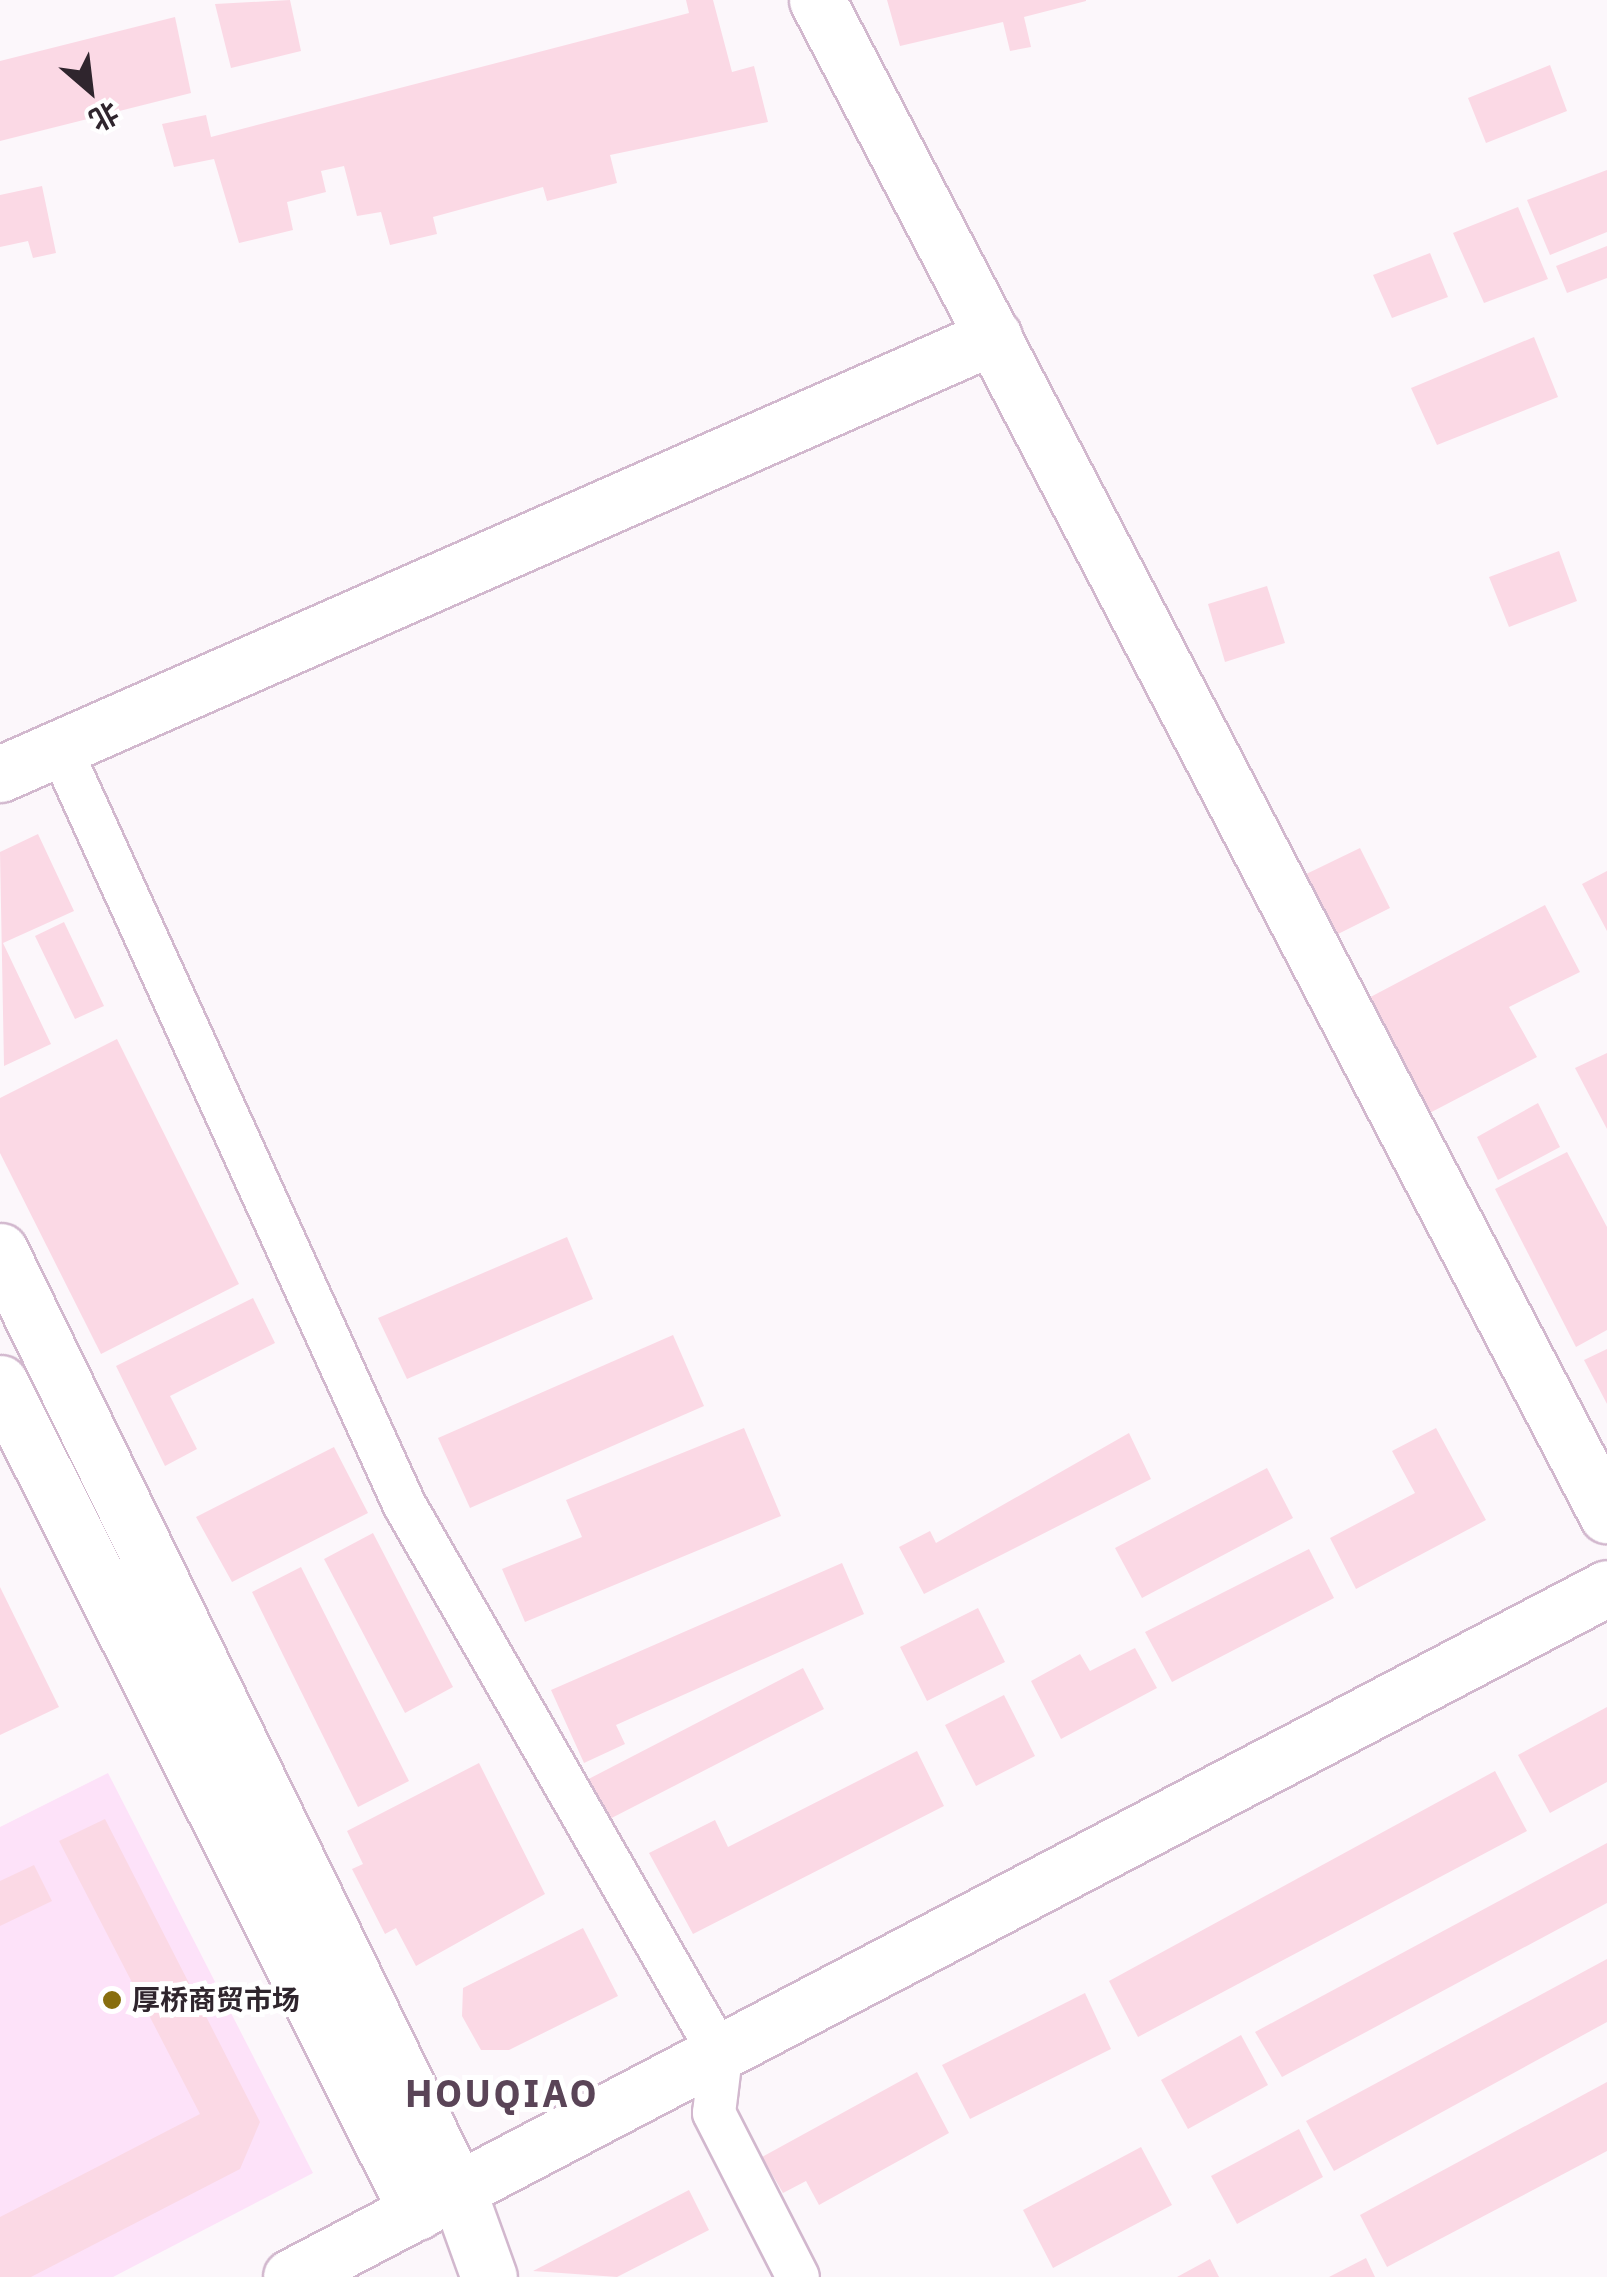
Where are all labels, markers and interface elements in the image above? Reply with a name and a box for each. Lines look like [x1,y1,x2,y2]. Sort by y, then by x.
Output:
north arrow [40,40,140,140]
text: 北 [83,94,125,140]
place label: 厚桥商贸市场 [132,1983,300,2017]
marker: 厚桥商贸市场 [101,1989,123,2011]
district label: HOUQIAO [405,2070,599,2116]

